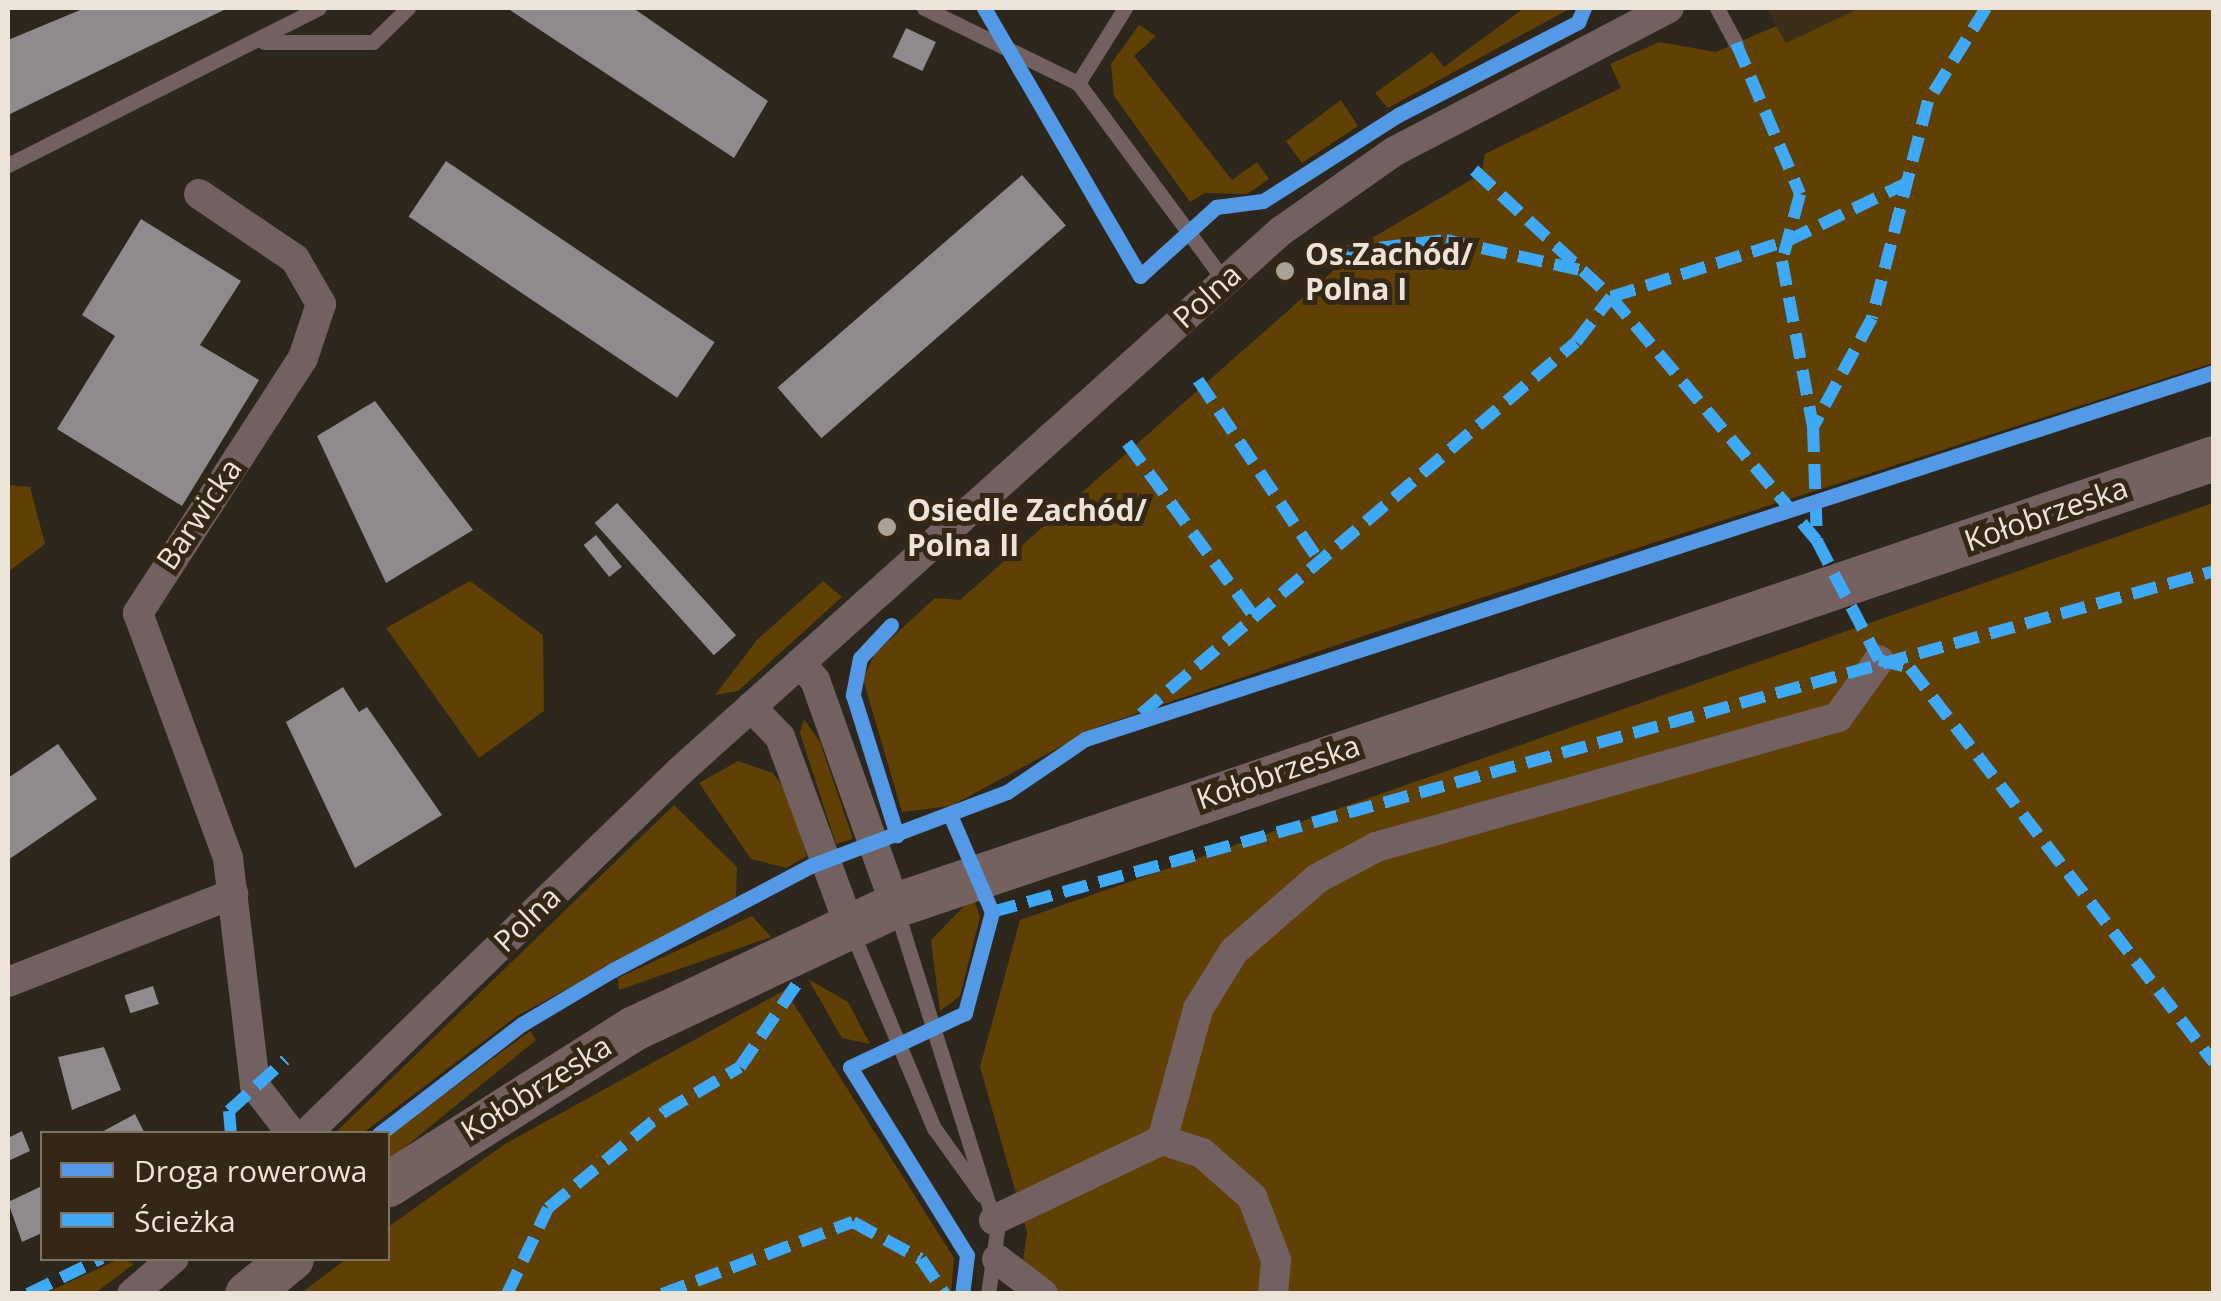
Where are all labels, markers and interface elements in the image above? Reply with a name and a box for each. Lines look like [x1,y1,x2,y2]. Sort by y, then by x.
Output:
place label: Os.Zachód/ Polna I [1305,236,1473,306]
street label: Polna [1166,256,1248,336]
marker: Os.Zachód/ Polna I [1274,260,1296,282]
street label: Barwicka [149,452,249,576]
street label: Kołobrzeska [1960,469,2132,559]
place label: Osiedle Zachód/ Polna II [907,492,1147,562]
marker: Osiedle Zachód/ Polna II [876,516,898,538]
street label: Kołobrzeska [1192,727,1364,817]
street label: Polna [486,879,568,959]
street label: Kołobrzeska [454,1028,618,1148]
legend [40,1131,390,1261]
text: Droga rowerowa [134,1150,367,1191]
text: Ścieżka [134,1200,236,1241]

